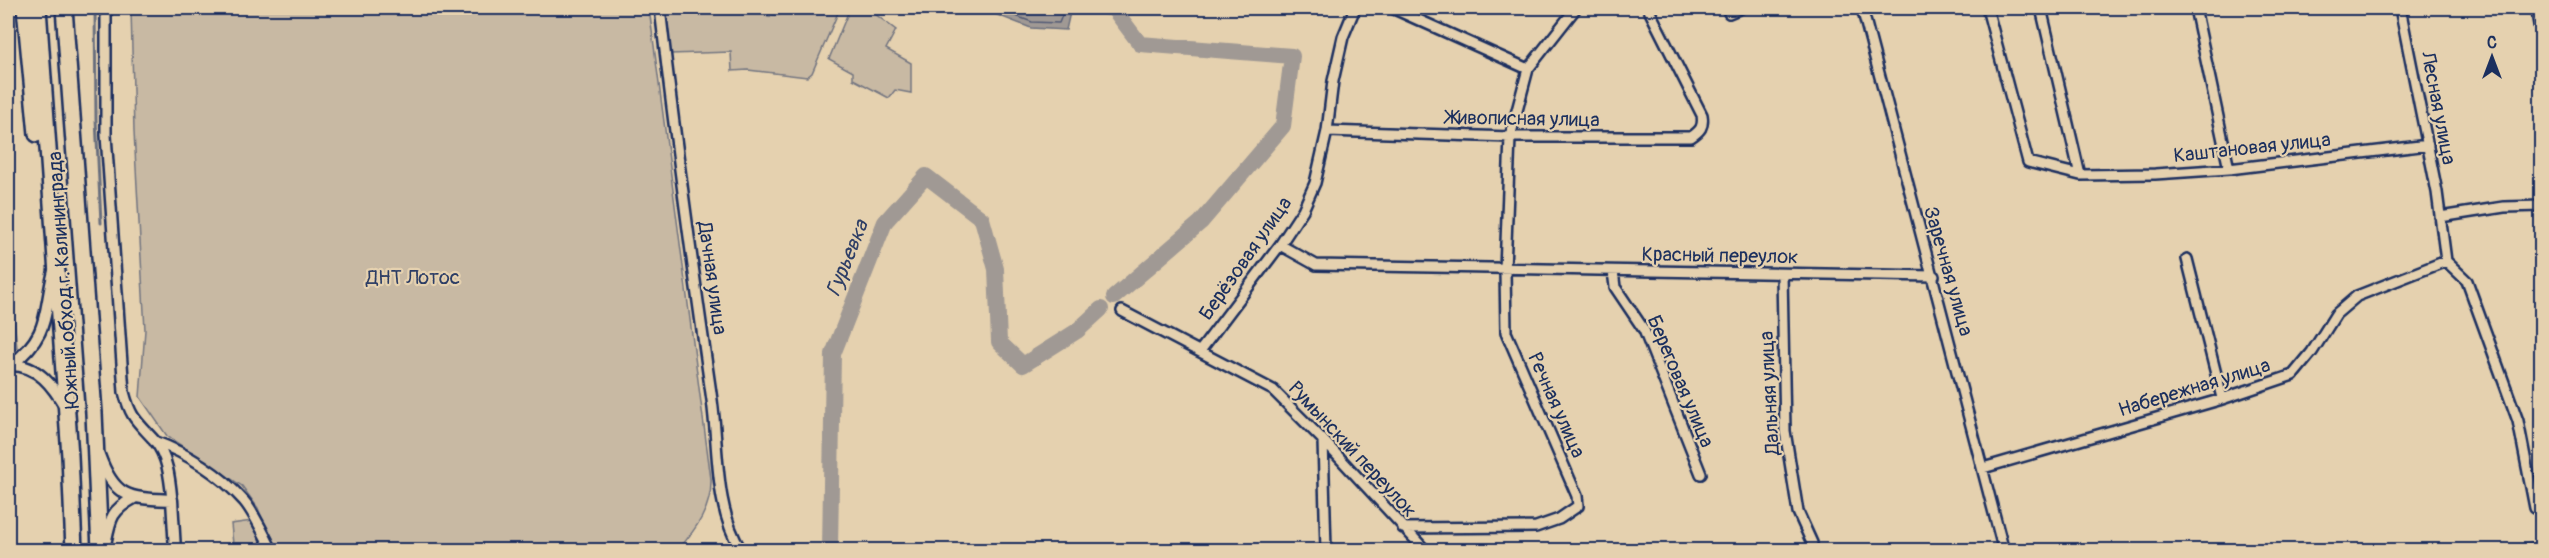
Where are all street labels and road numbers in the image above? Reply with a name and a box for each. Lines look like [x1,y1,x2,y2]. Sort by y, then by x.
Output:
street label: Лесная улица [2415,48,2462,167]
street label: Живописная улица [1443,105,1600,132]
street label: Каштановая улица [2172,127,2332,168]
street label: Южный обход г. Калининграда [42,151,85,409]
street label: Берёзовая улица [1194,192,1297,325]
street label: Заречная улица [1918,204,1979,339]
street label: Дачная улица [692,219,733,336]
street label: Красный переулок [1641,242,1799,269]
street label: Береговая улица [1641,311,1720,451]
street label: Дальняя улица [1754,330,1785,457]
street label: Речная улица [1522,349,1591,462]
street label: Набережная улица [2115,352,2273,422]
street label: Румынский переулок [1283,376,1422,523]

